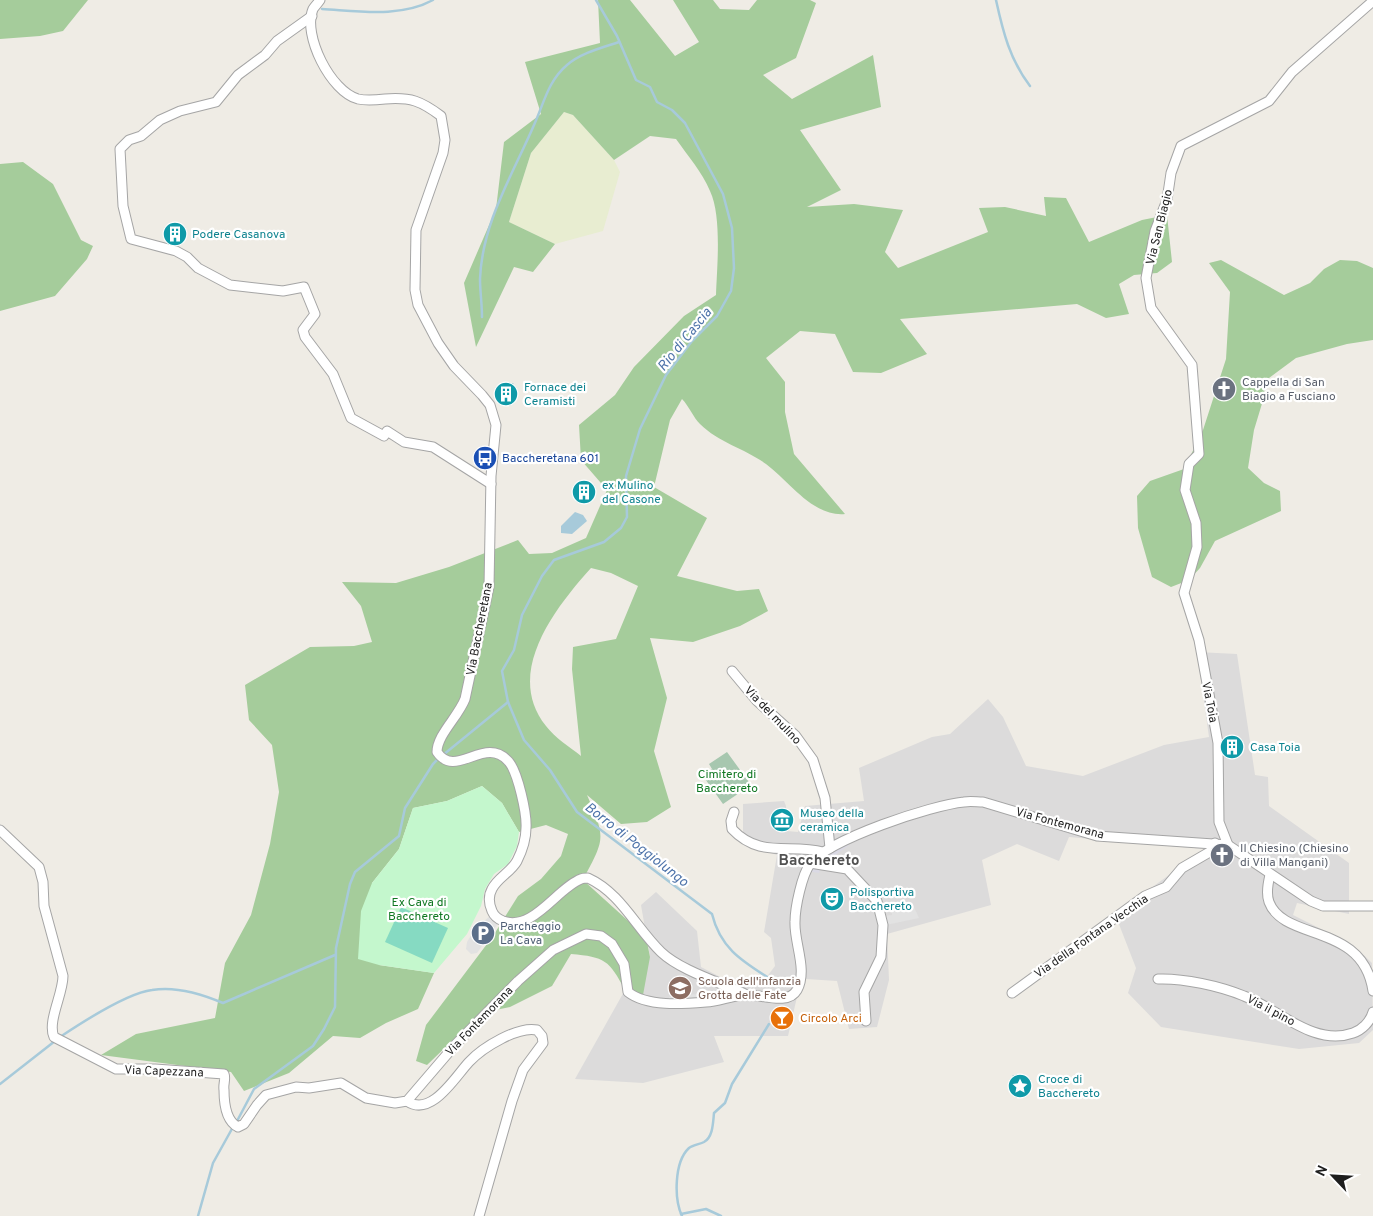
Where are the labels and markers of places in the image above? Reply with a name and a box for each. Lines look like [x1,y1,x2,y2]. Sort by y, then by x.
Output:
building icon: Podere Casanova [162,221,188,247]
place label: Podere Casanova [192,227,285,243]
place label: Cappella di San Biagio a Fusciano [1242,375,1336,405]
church icon: Cappella di San Biagio a Fusciano [1211,376,1237,402]
place label: Fornace dei Ceramisti [524,380,586,410]
building icon: Fornace dei Ceramisti [493,381,519,407]
bus stop icon: Baccheretana 601 [472,445,498,471]
place label: Baccheretana 601 [502,451,599,467]
place label: ex Mulino del Casone [602,478,661,508]
building icon: ex Mulino del Casone [571,479,597,505]
building icon: Casa Toia [1219,734,1245,760]
place label: Casa Toia [1250,740,1300,756]
place label: Museo della ceramica [800,806,864,836]
museum icon: Museo della ceramica [769,807,795,833]
place label: Il Chiesino (Chiesino di Villa Mangani) [1240,841,1349,871]
church icon: Il Chiesino (Chiesino di Villa Mangani) [1209,842,1235,868]
place label: Polisportiva Bacchereto [850,885,914,915]
theatre icon: Polisportiva Bacchereto [819,886,845,912]
place label: Parcheggio La Cava [500,919,561,949]
parking icon: Parcheggio La Cava [470,920,496,946]
place label: Scuola dell'infanzia Grotta delle Fate [698,974,801,1004]
school or university icon: Scuola dell'infanzia Grotta delle Fate [667,975,693,1001]
bar icon: Circolo Arci [769,1005,795,1031]
place label: Circolo Arci [800,1011,862,1027]
place label: Croce di Bacchereto [1038,1072,1100,1102]
place icon: Croce di Bacchereto [1007,1073,1033,1099]

